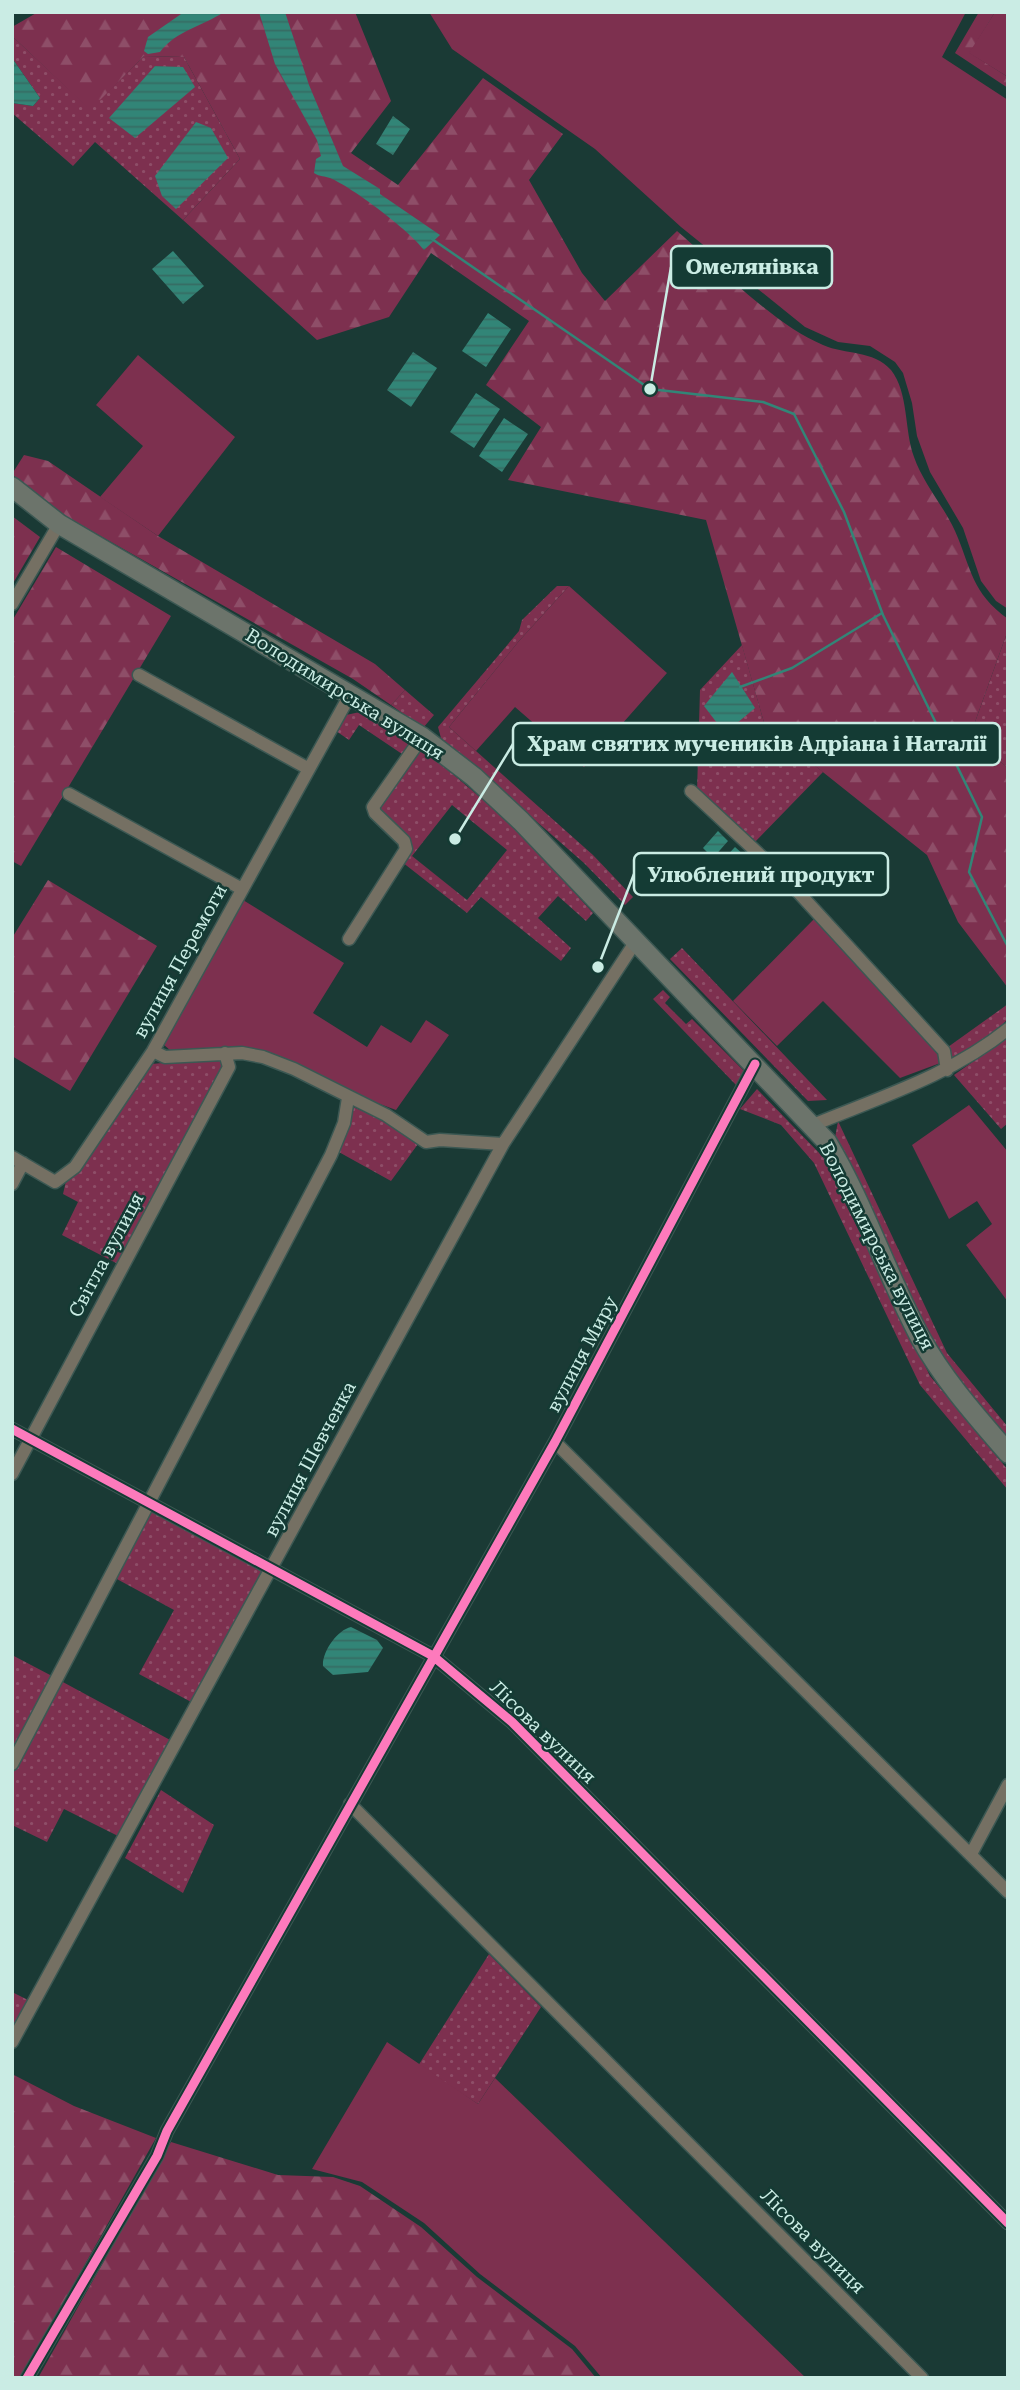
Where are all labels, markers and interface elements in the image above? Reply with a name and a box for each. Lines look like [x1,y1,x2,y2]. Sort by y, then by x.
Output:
callout: Омелянівка [671,246,832,288]
text: Омелянівка [685,255,819,279]
street label: Володимирська вулиця [241,623,449,765]
callout: Храм святих мучеників Адріана і Наталії [513,723,1000,765]
text: Храм святих мучеників Адріана і Наталії [527,732,987,756]
callout: Улюблений продукт [634,853,888,895]
text: Улюблений продукт [648,863,875,887]
street label: вулиця Перемоги [128,880,232,1042]
street label: Володимирська вулиця [815,1138,939,1354]
street label: Світла вулиця [64,1189,149,1321]
street label: вулиця Миру [542,1291,623,1416]
street label: вулиця Шевченка [259,1377,361,1541]
street label: Лісова вулиця [485,1676,601,1789]
street label: Лісова вулиця [756,2184,870,2298]

